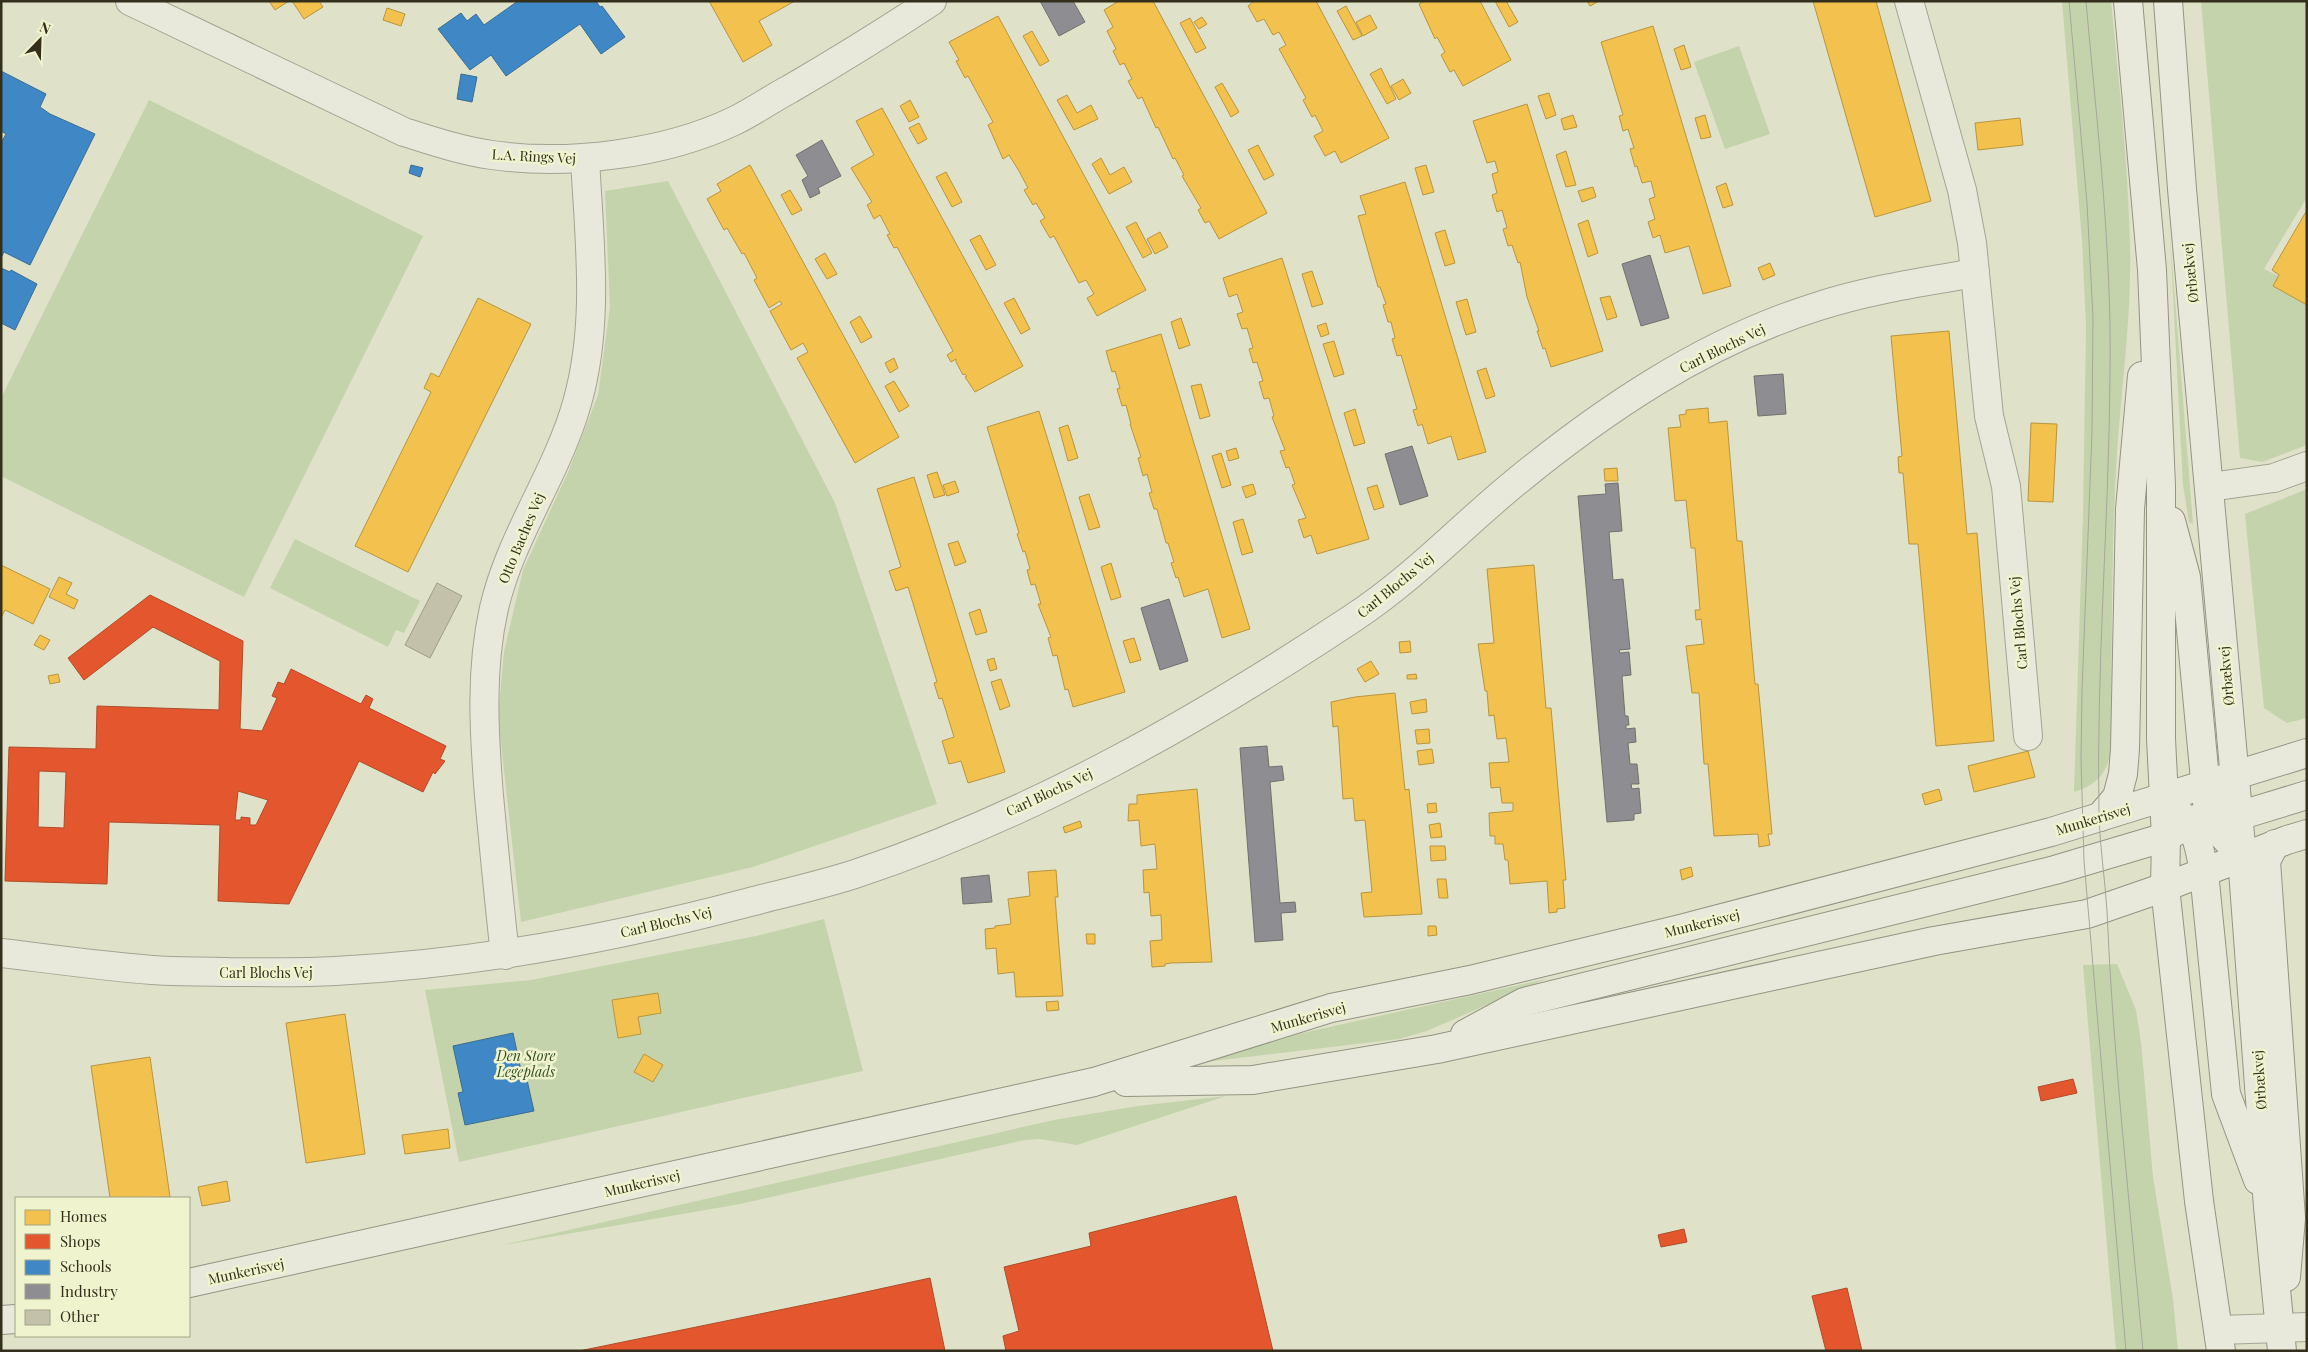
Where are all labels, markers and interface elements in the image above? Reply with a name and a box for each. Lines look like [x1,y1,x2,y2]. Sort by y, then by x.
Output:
north arrow [15,15,65,65]
text: N [37,17,54,38]
street label: L.A. Rings Vej [491,144,577,168]
street label: Ørbækvej [2177,242,2203,304]
street label: Carl Blochs Vej [1676,319,1768,377]
street label: Otto Baches Vej [493,490,549,586]
street label: Carl Blochs Vej [1353,548,1437,622]
street label: Carl Blochs Vej [2004,576,2032,670]
street label: Ørbækvej [2214,645,2238,707]
street label: Carl Blochs Vej [1003,764,1095,820]
street label: Munkerisvej [2053,799,2133,839]
street label: Carl Blochs Vej [618,902,714,942]
street label: Munkerisvej [1662,904,1742,942]
street label: Carl Blochs Vej [219,963,313,982]
street label: Munkerisvej [1268,997,1348,1037]
park label: Den Store Legeplads [496,1046,556,1081]
street label: Ørbækvej [2247,1049,2271,1111]
street label: Munkerisvej [602,1165,682,1201]
legend [15,1197,190,1337]
text: Homes [60,1206,107,1226]
text: Shops [60,1231,101,1251]
street label: Munkerisvej [206,1254,286,1288]
text: Schools [60,1256,112,1276]
text: Industry [60,1281,118,1301]
text: Other [60,1306,100,1326]

